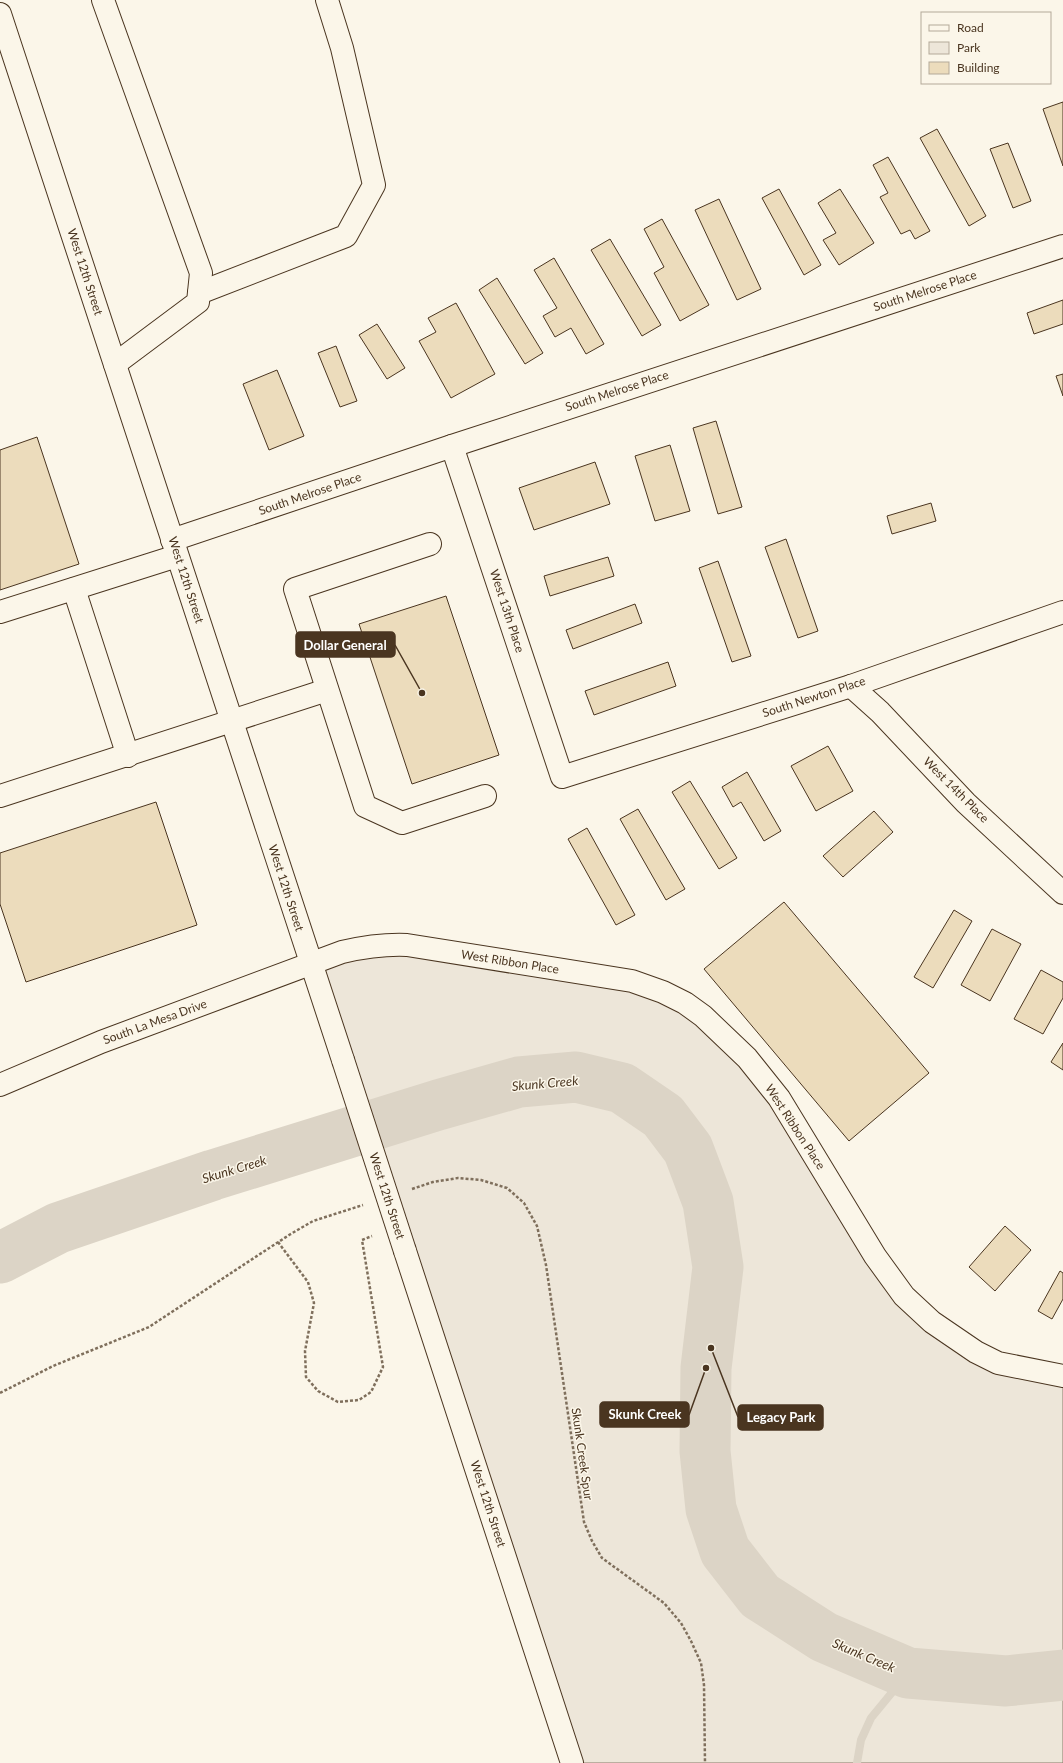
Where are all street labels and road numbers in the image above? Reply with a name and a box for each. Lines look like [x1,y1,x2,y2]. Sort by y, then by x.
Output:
street label: West 12th Street [64,227,107,318]
street label: South Melrose Place [871,267,978,314]
street label: South Melrose Place [563,367,670,414]
street label: South Melrose Place [257,469,363,518]
street label: West 12th Street [165,535,208,626]
street label: West 13th Place [487,567,528,654]
street label: South Newton Place [760,673,867,720]
street label: West 14th Place [920,754,992,826]
street label: West 12th Street [265,843,308,934]
street label: West Ribbon Place [460,946,560,977]
street label: South La Mesa Drive [101,996,209,1047]
street label: West Ribbon Place [762,1081,829,1172]
street label: West 12th Street [366,1151,409,1242]
street label: Skunk Creek Spur [569,1407,596,1502]
street label: West 12th Street [467,1459,510,1550]

